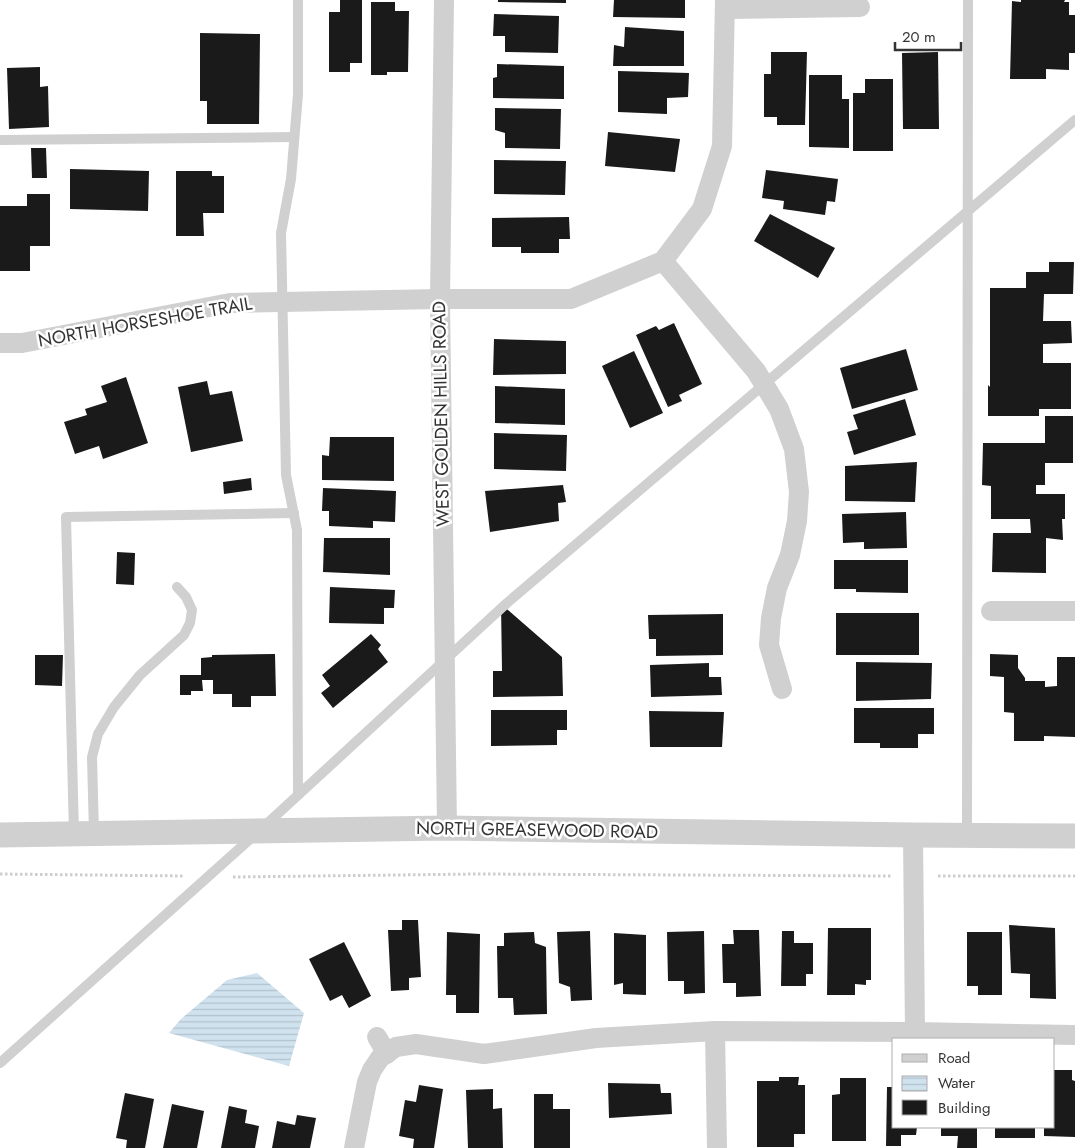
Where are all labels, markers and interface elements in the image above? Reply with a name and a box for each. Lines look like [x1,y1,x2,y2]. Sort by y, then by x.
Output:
scale bar [895,20,961,52]
text: 20 m [902,26,936,48]
street label: NORTH HORSESHOE TRAIL [36,290,254,354]
street label: WEST GOLDEN HILLS ROAD [426,301,456,527]
street label: NORTH GREASEWOOD ROAD [416,815,658,845]
legend [892,1038,1055,1128]
text: Road [938,1047,970,1069]
text: Water [938,1072,976,1094]
text: Building [938,1097,990,1119]

